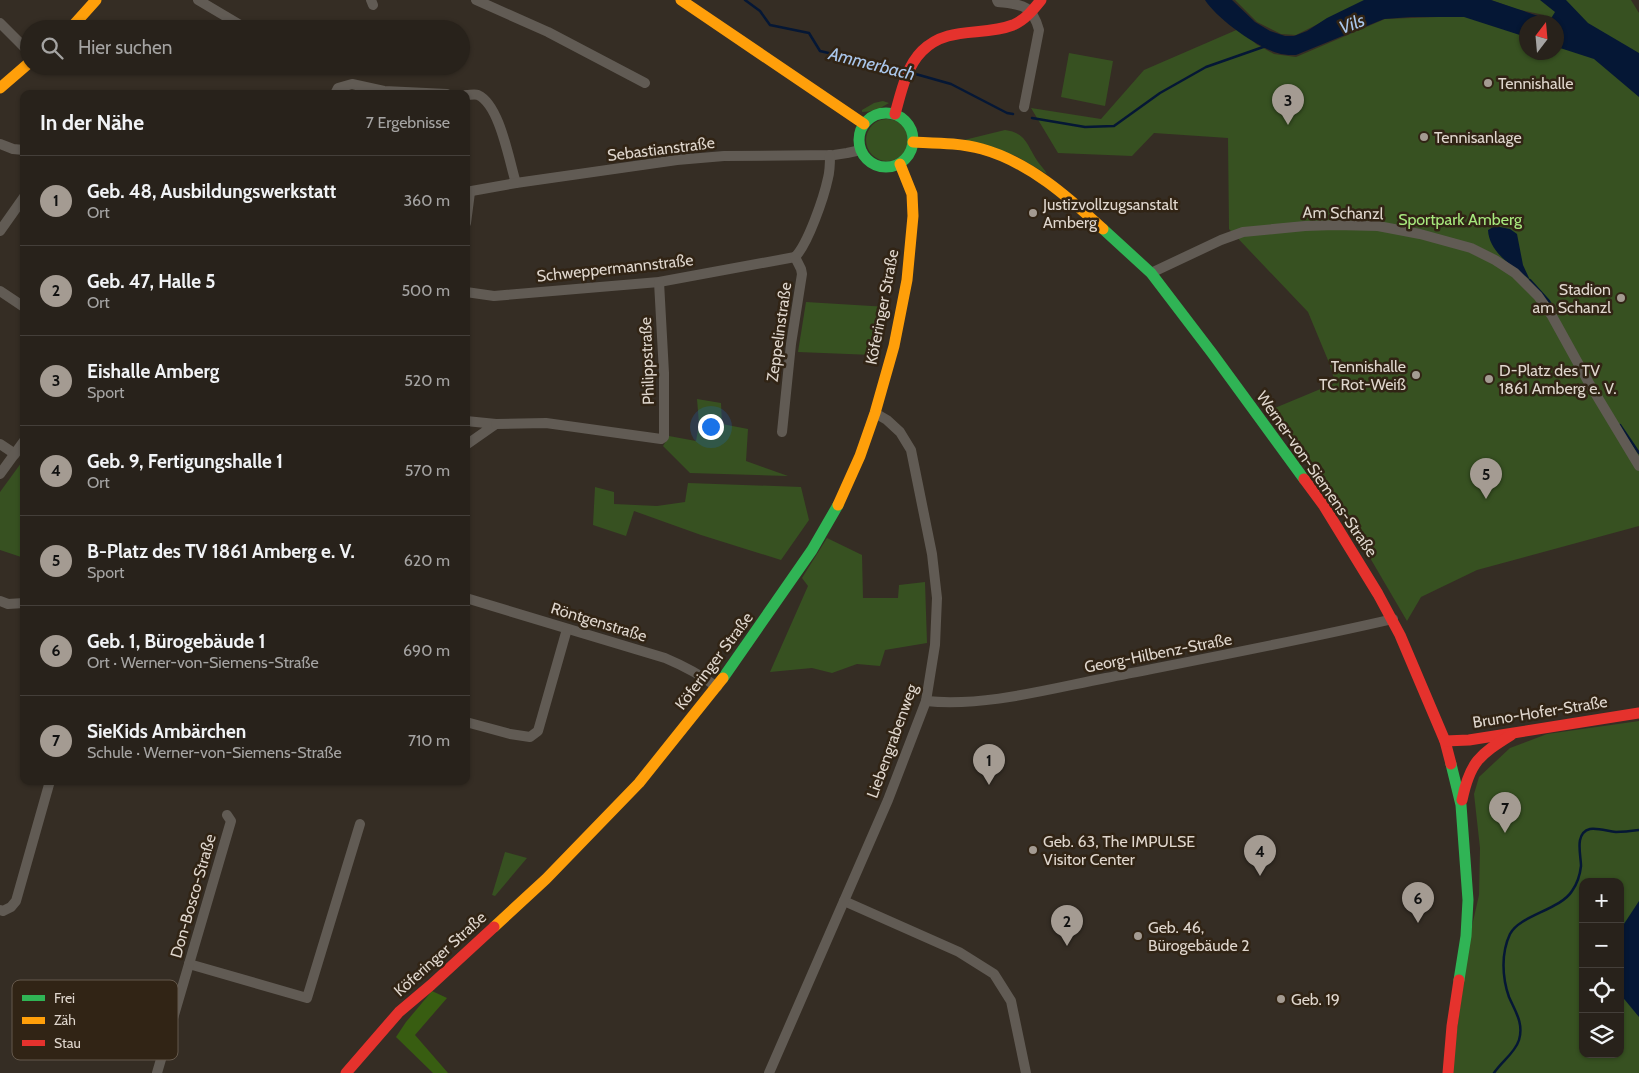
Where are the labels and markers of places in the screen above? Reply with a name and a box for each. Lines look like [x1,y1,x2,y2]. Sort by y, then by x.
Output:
place label: Tennishalle [1498,74,1573,93]
marker: Tennishalle [1482,77,1494,89]
pin: 3 [1272,84,1304,125]
place label: Tennisanlage [1434,128,1522,147]
marker: Tennisanlage [1418,131,1430,143]
place label: Justizvollzugsanstalt Amberg [1042,195,1179,232]
marker: Justizvollzugsanstalt Amberg [1027,207,1039,219]
place label: Stadion am Schanzl [1532,280,1611,317]
marker: Stadion am Schanzl [1615,292,1627,304]
place label: Tennishalle TC Rot-Weiß [1319,357,1406,394]
place label: D-Platz des TV 1861 Amberg e. V. [1499,361,1617,398]
marker: Tennishalle TC Rot-Weiß [1410,369,1422,381]
marker: D-Platz des TV 1861 Amberg e. V. [1483,373,1495,385]
pin: 5 [1470,458,1502,499]
pin: 1 [973,744,1005,785]
pin: 7 [1489,792,1521,833]
place label: Geb. 63, The IMPULSE Visitor Center [1043,832,1195,869]
pin: 4 [1244,835,1276,876]
marker: Geb. 63, The IMPULSE Visitor Center [1027,844,1039,856]
pin: 6 [1402,882,1434,923]
pin: 2 [1051,905,1083,946]
place label: Geb. 46, Bürogebäude 2 [1148,918,1250,955]
marker: Geb. 46, Bürogebäude 2 [1132,930,1144,942]
place label: Geb. 19 [1291,990,1340,1009]
marker: Geb. 19 [1275,993,1287,1005]

